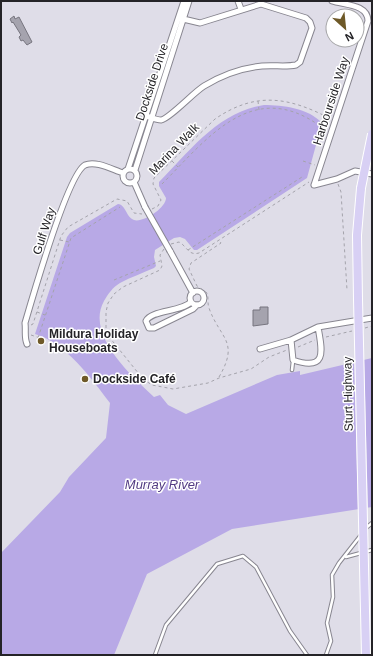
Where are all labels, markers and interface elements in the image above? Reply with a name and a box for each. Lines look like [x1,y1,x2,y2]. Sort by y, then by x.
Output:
north arrow [325,8,365,48]
text: N [343,30,356,44]
street label: Dockside Drive [133,41,171,123]
street label: Harbourside Way [310,55,352,147]
street label: Marina Walk [146,120,203,178]
street label: Gulf Way [30,206,58,256]
place label: Mildura Holiday Houseboats [49,327,139,355]
marker: Mildura Holiday Houseboats [36,336,46,346]
street label: Sturt Highway [340,357,356,431]
place label: Dockside Café [93,372,176,386]
marker: Dockside Café [80,374,90,384]
water label: Murray River [125,477,200,492]

